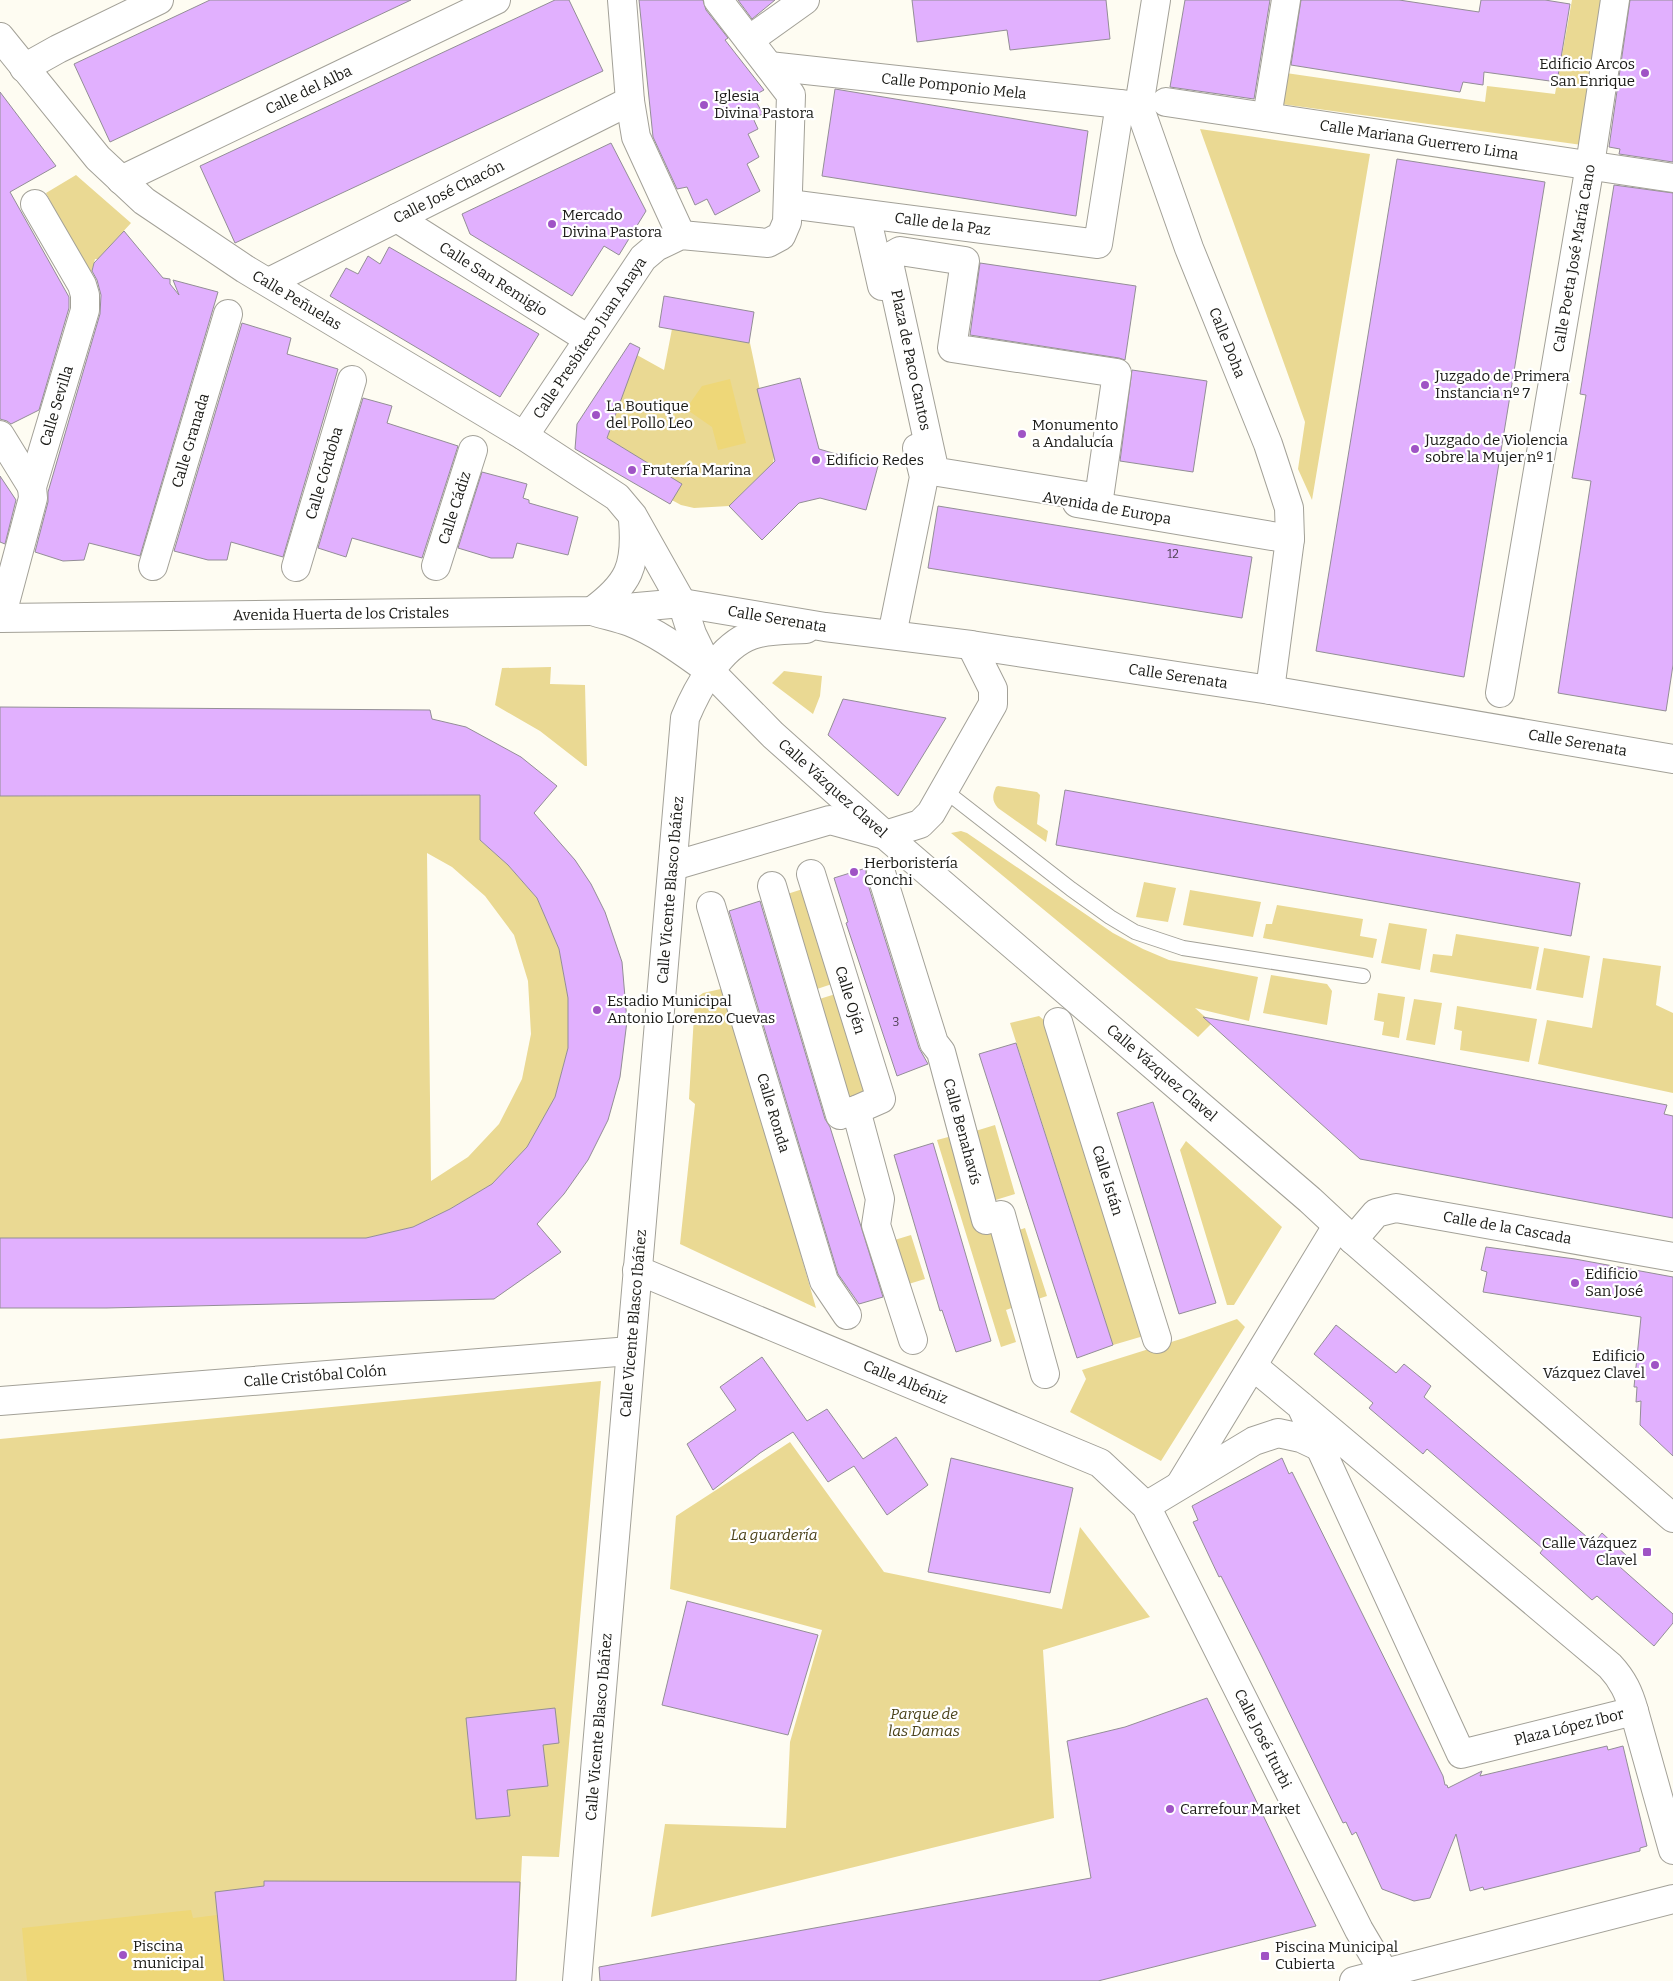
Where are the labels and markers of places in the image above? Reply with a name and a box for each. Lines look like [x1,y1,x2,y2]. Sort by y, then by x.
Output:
place label: Edificio Arcos San Enrique [1539,55,1635,90]
marker: Edificio Arcos San Enrique [1639,67,1651,79]
place label: Iglesia Divina Pastora [714,87,814,122]
marker: Iglesia Divina Pastora [698,99,710,111]
place label: Mercado Divina Pastora [562,206,662,241]
marker: Mercado Divina Pastora [546,218,558,230]
place label: Juzgado de Primera Instancia nº 7 [1434,367,1570,402]
marker: Juzgado de Primera Instancia nº 7 [1419,379,1431,391]
place label: La Boutique del Pollo Leo [606,397,693,432]
marker: La Boutique del Pollo Leo [590,409,602,421]
place label: Monumento a Andalucía [1032,416,1118,451]
marker: Monumento a Andalucía [1016,428,1028,440]
place label: Juzgado de Violencia sobre la Mujer nº 1 [1424,431,1568,466]
marker: Juzgado de Violencia sobre la Mujer nº 1 [1409,443,1421,455]
place label: Edificio Redes [826,451,924,469]
marker: Edificio Redes [810,454,822,466]
place label: Frutería Marina [642,461,751,479]
marker: Frutería Marina [626,464,638,476]
place label: Herboristería Conchi [864,854,958,889]
marker: Herboristería Conchi [848,866,860,878]
place label: Estadio Municipal Antonio Lorenzo Cuevas [607,992,775,1027]
marker: Estadio Municipal Antonio Lorenzo Cuevas [591,1004,603,1016]
place label: Edificio San José [1585,1265,1643,1300]
marker: Edificio San José [1569,1277,1581,1289]
place label: Edificio Vázquez Clavel [1543,1347,1645,1382]
marker: Edificio Vázquez Clavel [1649,1359,1661,1371]
place label: Calle Vázquez Clavel [1542,1534,1637,1569]
marker: Calle Vázquez Clavel [1641,1546,1653,1558]
place label: Carrefour Market [1180,1800,1301,1818]
marker: Carrefour Market [1164,1803,1176,1815]
place label: Piscina municipal [133,1937,204,1972]
place label: Piscina Municipal Cubierta [1275,1938,1398,1973]
marker: Piscina municipal [117,1949,129,1961]
marker: Piscina Municipal Cubierta [1259,1950,1271,1962]

